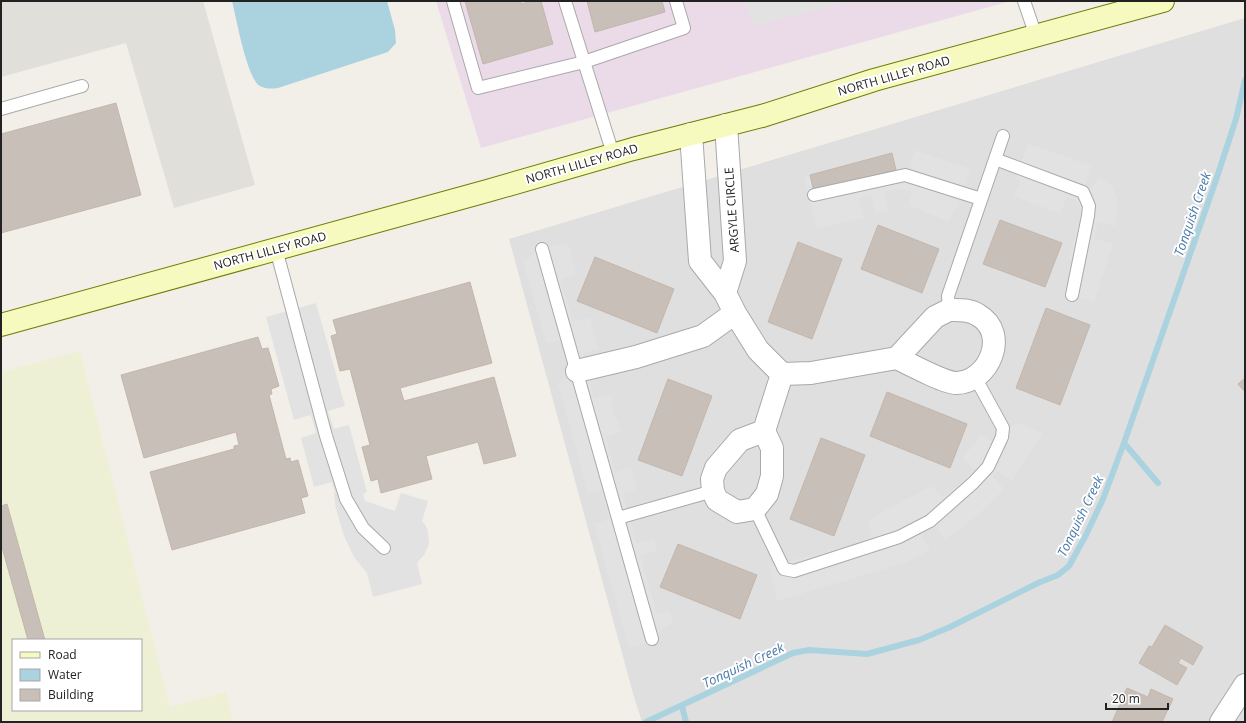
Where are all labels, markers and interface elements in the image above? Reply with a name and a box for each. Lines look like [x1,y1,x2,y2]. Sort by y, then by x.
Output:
street label: NORTH LILLEY ROAD [836,51,952,100]
street label: NORTH LILLEY ROAD [524,139,640,188]
street label: ARGYLE CIRCLE [720,167,743,253]
water label: Tonquish Creek [1169,169,1215,259]
street label: NORTH LILLEY ROAD [212,227,328,274]
water label: Tonquish Creek [1053,472,1108,560]
water label: Tonquish Creek [699,638,787,692]
legend [12,639,142,711]
text: Road [48,646,77,663]
text: Water [48,666,82,683]
scale bar [1106,685,1168,711]
text: Building [48,686,94,703]
text: 20 m [1112,690,1140,707]

